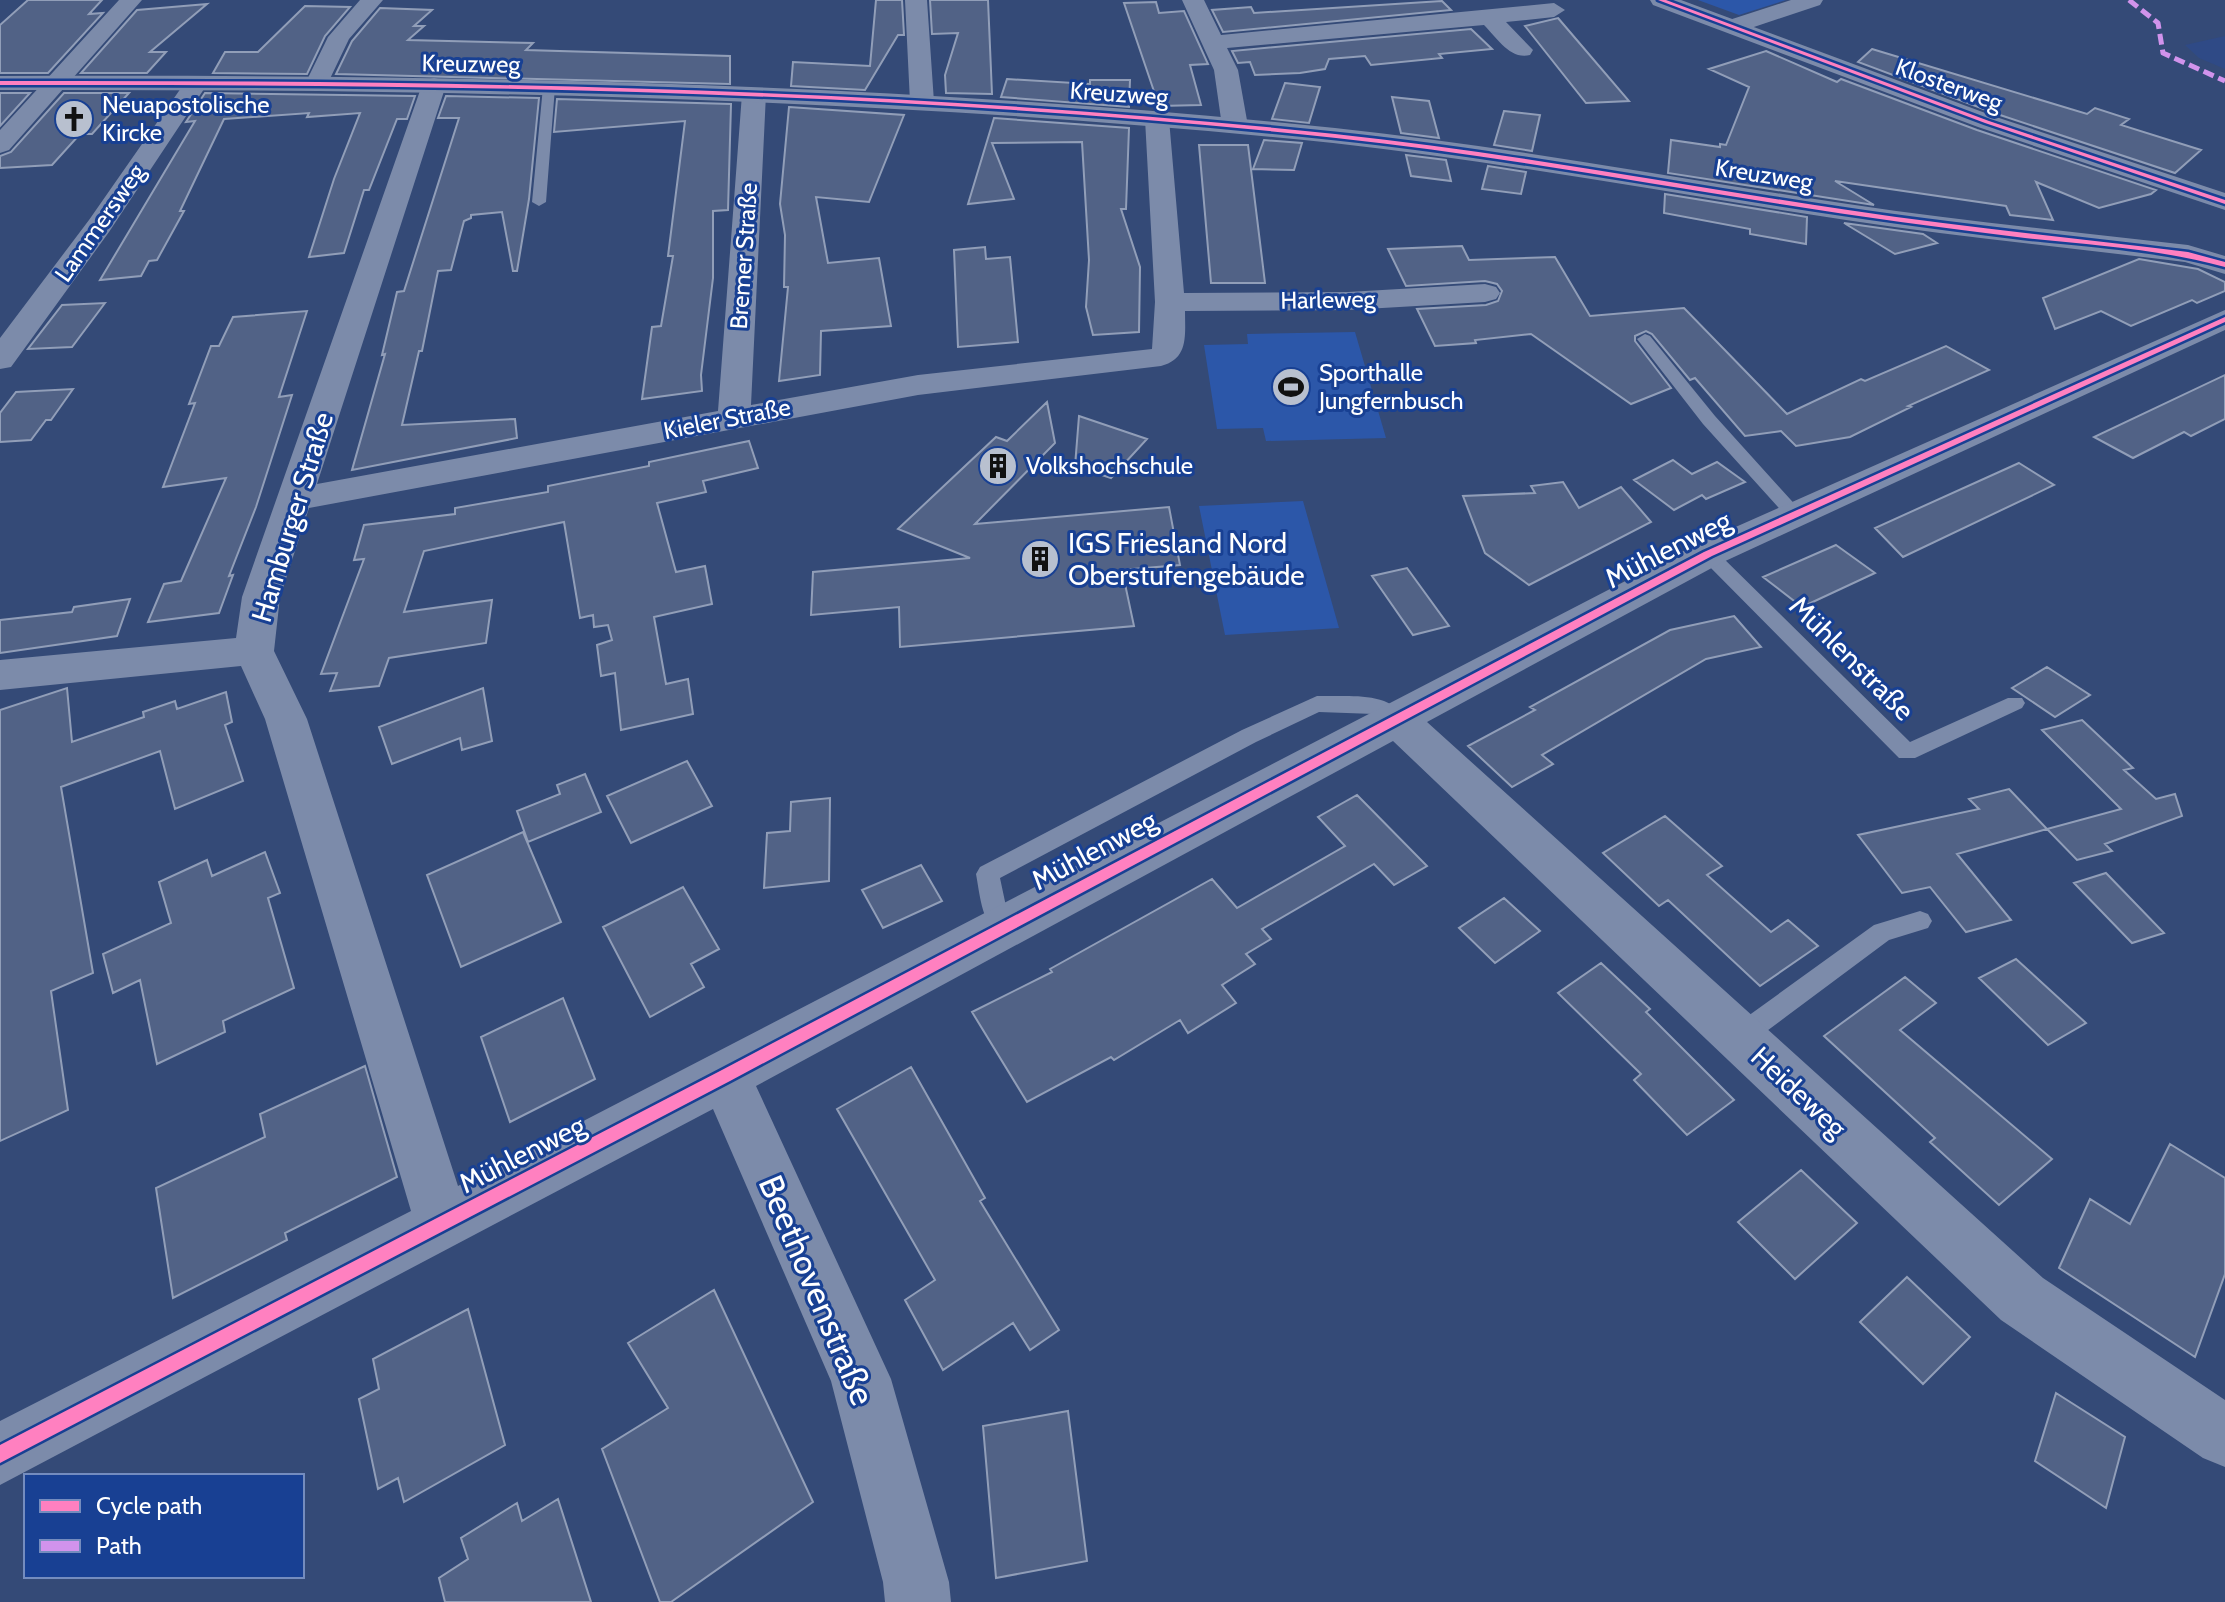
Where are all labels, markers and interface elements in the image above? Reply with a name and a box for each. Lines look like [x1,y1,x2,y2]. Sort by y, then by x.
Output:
street label: Kreuzweg [421,48,522,79]
street label: Klosterweg [1892,52,2008,118]
street label: Kreuzweg [1069,76,1170,111]
place label: Neuapostolische Kircke [102,90,270,147]
church icon: Neuapostolische Kircke [53,98,95,140]
street label: Kreuzweg [1713,152,1816,197]
street label: Lammersweg [48,157,151,287]
street label: Bremer Straße [724,182,763,330]
street label: Harleweg [1280,284,1377,315]
place label: Sporthalle Jungfernbusch [1318,358,1464,415]
sports icon: Sporthalle Jungfernbusch [1270,366,1312,408]
street label: Kieler Straße [661,392,793,445]
street label: Hamburger Straße [244,408,340,626]
building icon: Volkshochschule [977,445,1019,487]
place label: Volkshochschule [1026,451,1193,480]
street label: Mühlenweg [1599,502,1738,595]
place label: IGS Friesland Nord Oberstufengebäude [1068,526,1305,592]
building icon: IGS Friesland Nord Oberstufengebäude [1019,538,1061,580]
street label: Mühlenstraße [1783,589,1921,727]
street label: Mühlenweg [1026,802,1163,897]
street label: Heideweg [1744,1039,1855,1145]
street label: Mühlenweg [453,1107,592,1200]
street label: Beethovenstraße [750,1169,884,1411]
legend [24,1474,304,1578]
text: Cycle path [96,1491,202,1520]
text: Path [96,1531,142,1560]

